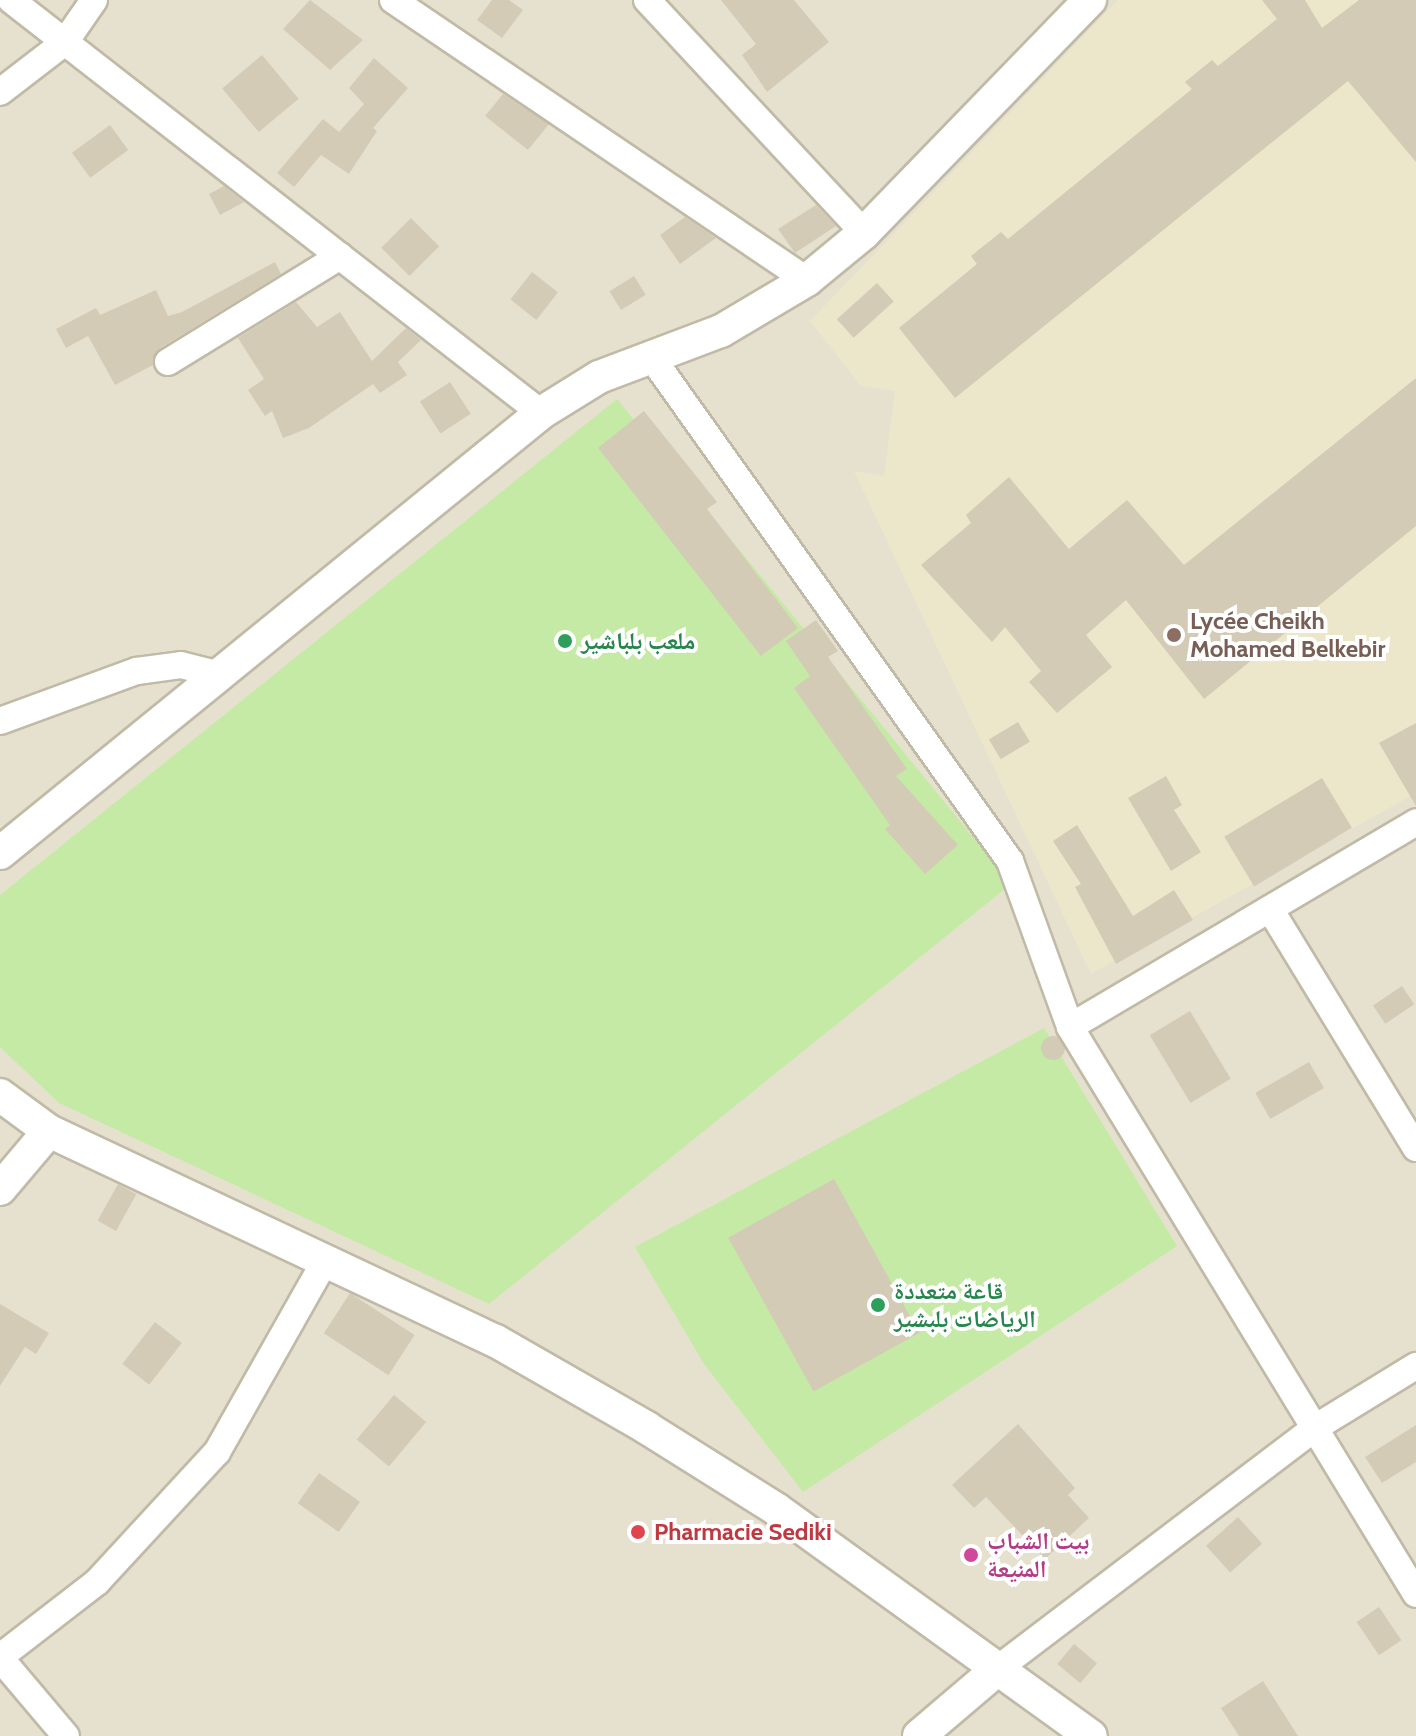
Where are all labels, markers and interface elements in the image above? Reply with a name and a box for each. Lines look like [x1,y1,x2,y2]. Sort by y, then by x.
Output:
place label: Lycée Cheikh Mohamed Belkebir [1190,607,1385,663]
marker: Lycée Cheikh Mohamed Belkebir [1165,626,1183,644]
place label: ملعب بلباشير [581,627,695,655]
marker: ملعب بلباشير [556,632,574,650]
place label: قاعة متعددة الرياضات بلبشير [894,1277,1036,1333]
marker: قاعة متعددة الرياضات بلبشير [869,1296,887,1314]
place label: Pharmacie Sediki [654,1518,832,1546]
marker: Pharmacie Sediki [629,1523,647,1541]
place label: بيت الشباب المنيعة [987,1527,1089,1583]
marker: بيت الشباب المنيعة [962,1546,980,1564]

